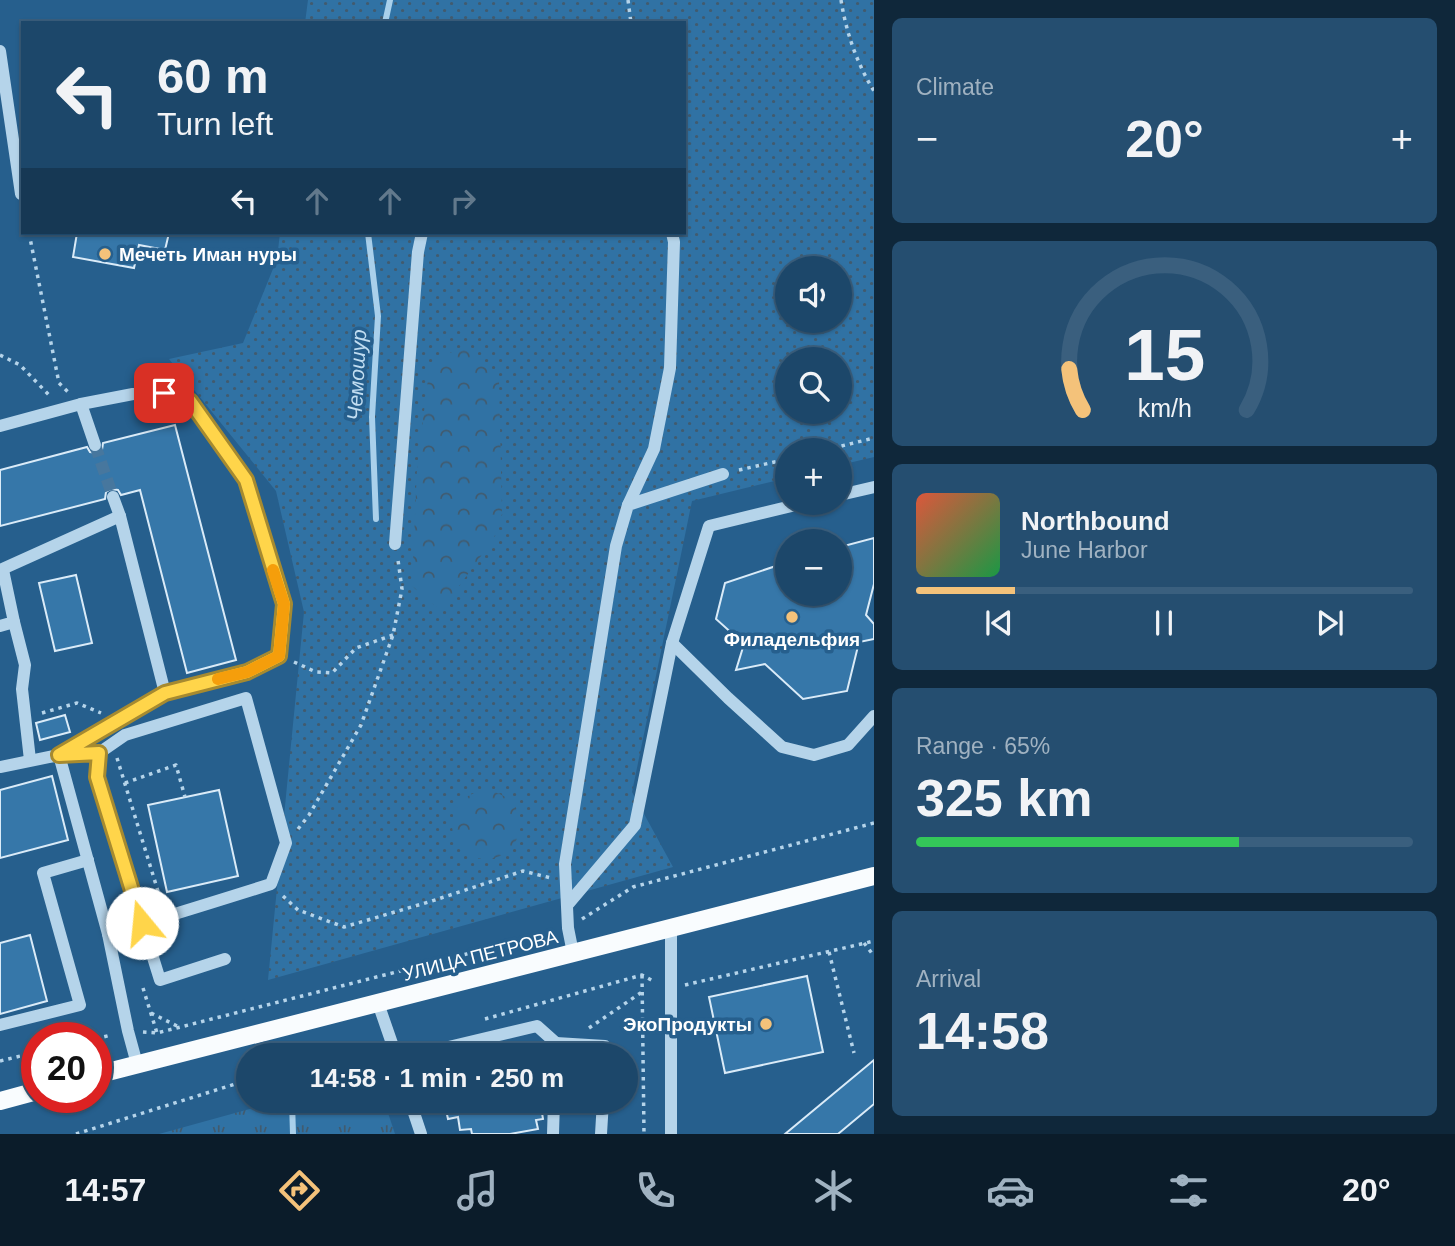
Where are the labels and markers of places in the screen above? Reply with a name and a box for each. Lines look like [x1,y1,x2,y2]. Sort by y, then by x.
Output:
place label: Мечеть Иман нуры [119,244,297,265]
marker: Мечеть Иман нуры [97,246,113,262]
pin [134,363,194,423]
marker: Филадельфия [784,609,800,625]
place label: Филадельфия [724,629,860,650]
place label: ЭкоПродукты [623,1014,752,1035]
marker: ЭкоПродукты [758,1016,774,1032]

